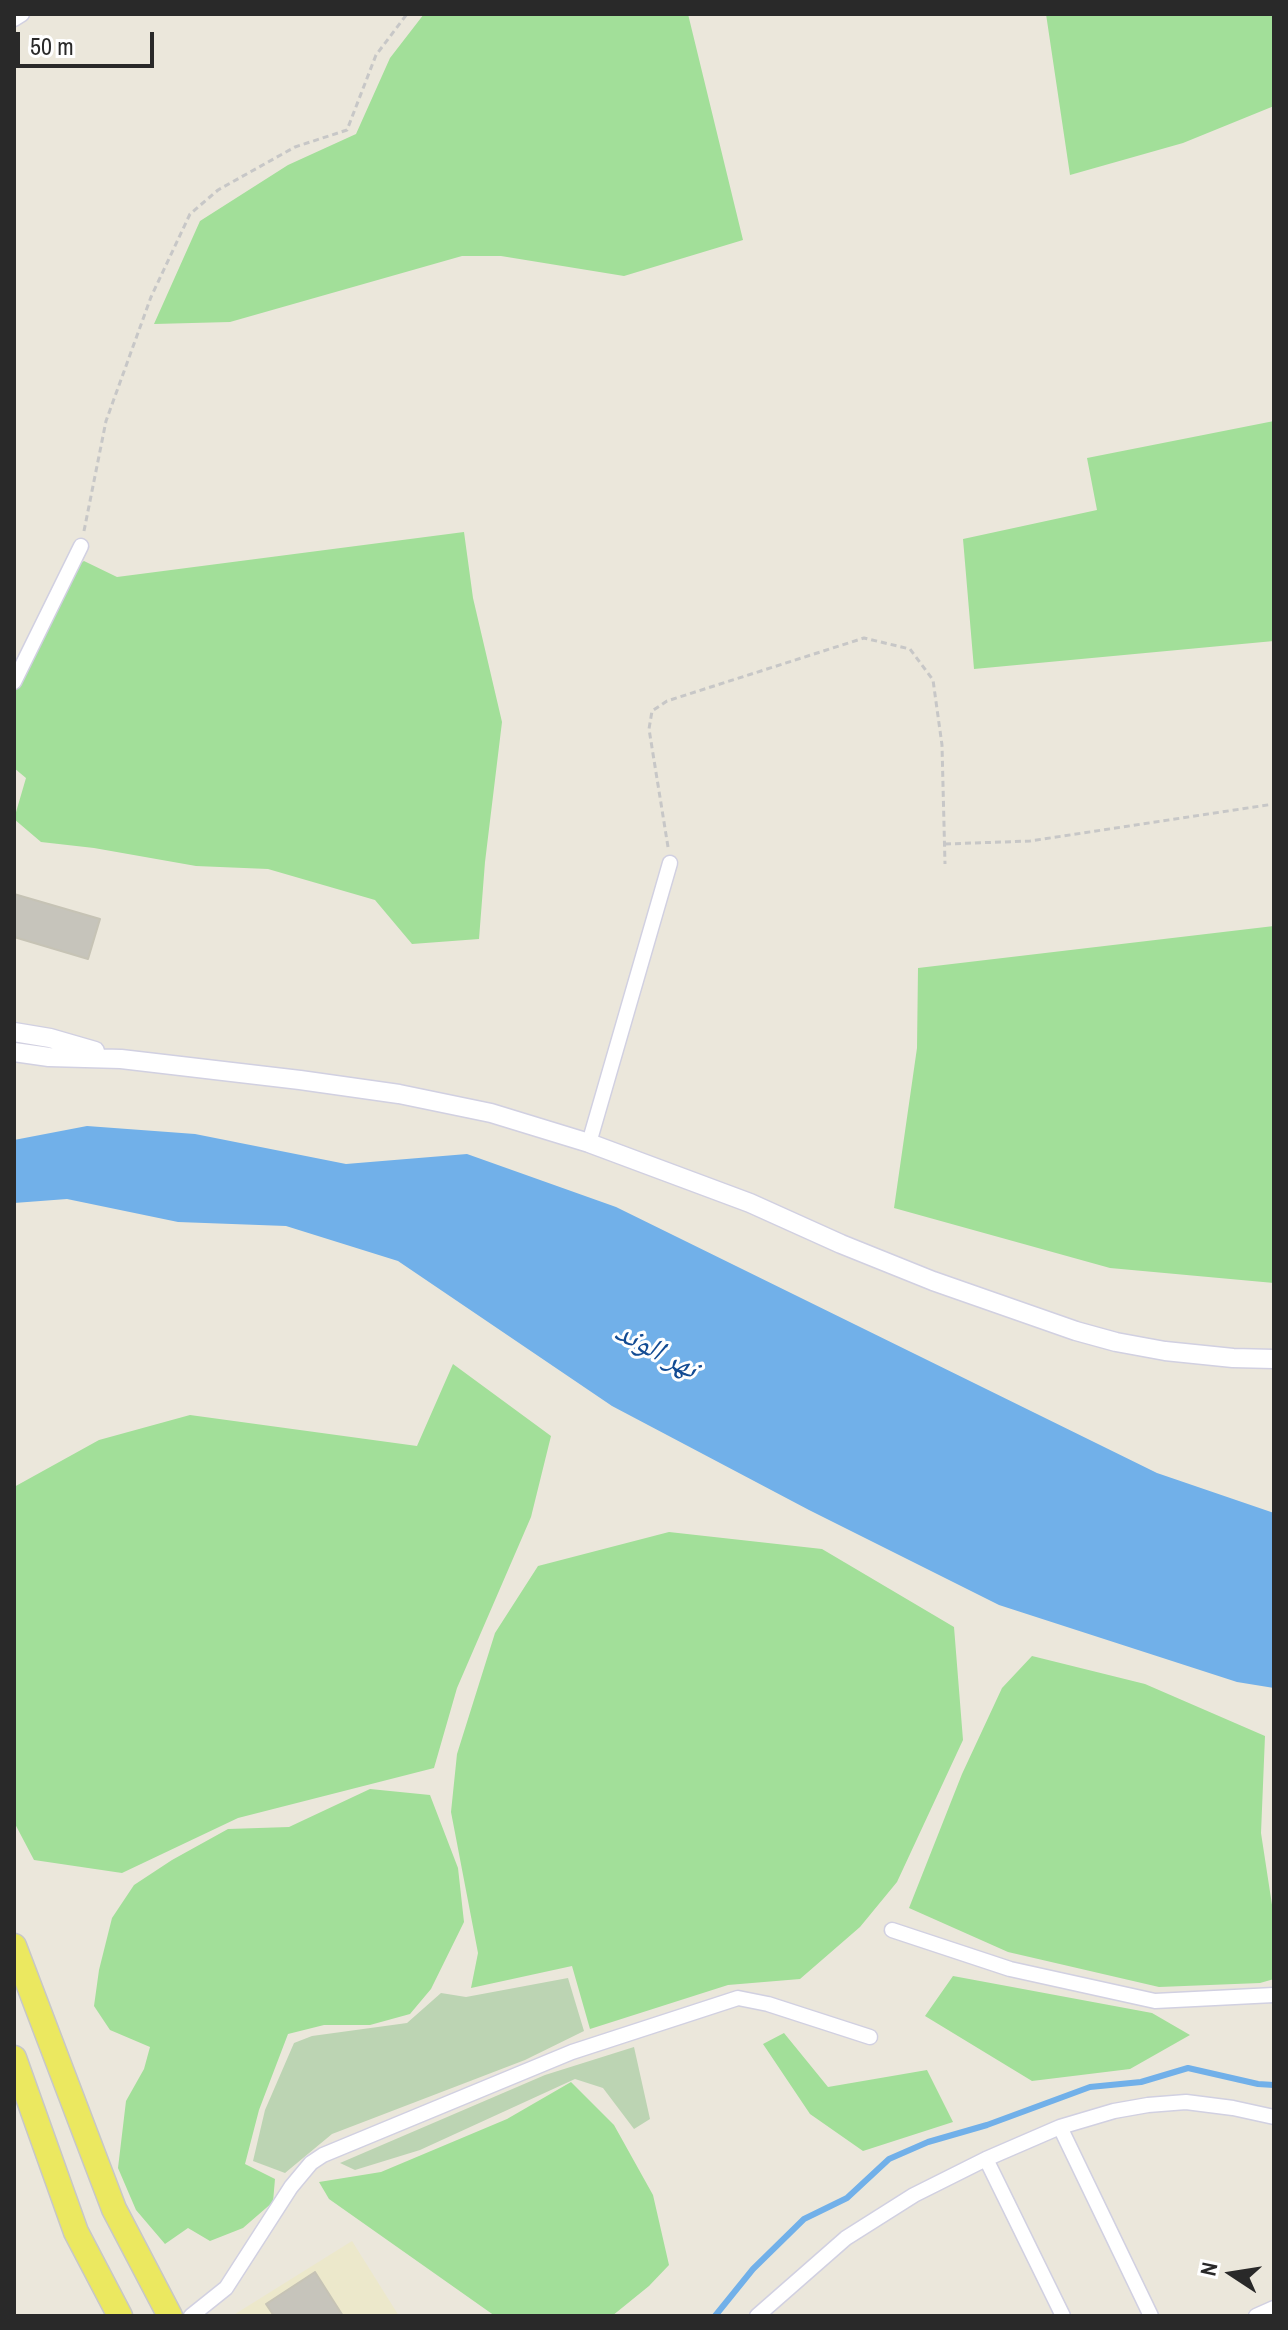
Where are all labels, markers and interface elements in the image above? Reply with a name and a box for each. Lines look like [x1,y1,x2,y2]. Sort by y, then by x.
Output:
scale bar [20,16,158,66]
text: 50 m [30,30,74,62]
water label: نهر الوند [608,1314,704,1388]
north arrow [1192,2234,1272,2314]
text: N [1192,2260,1225,2279]

